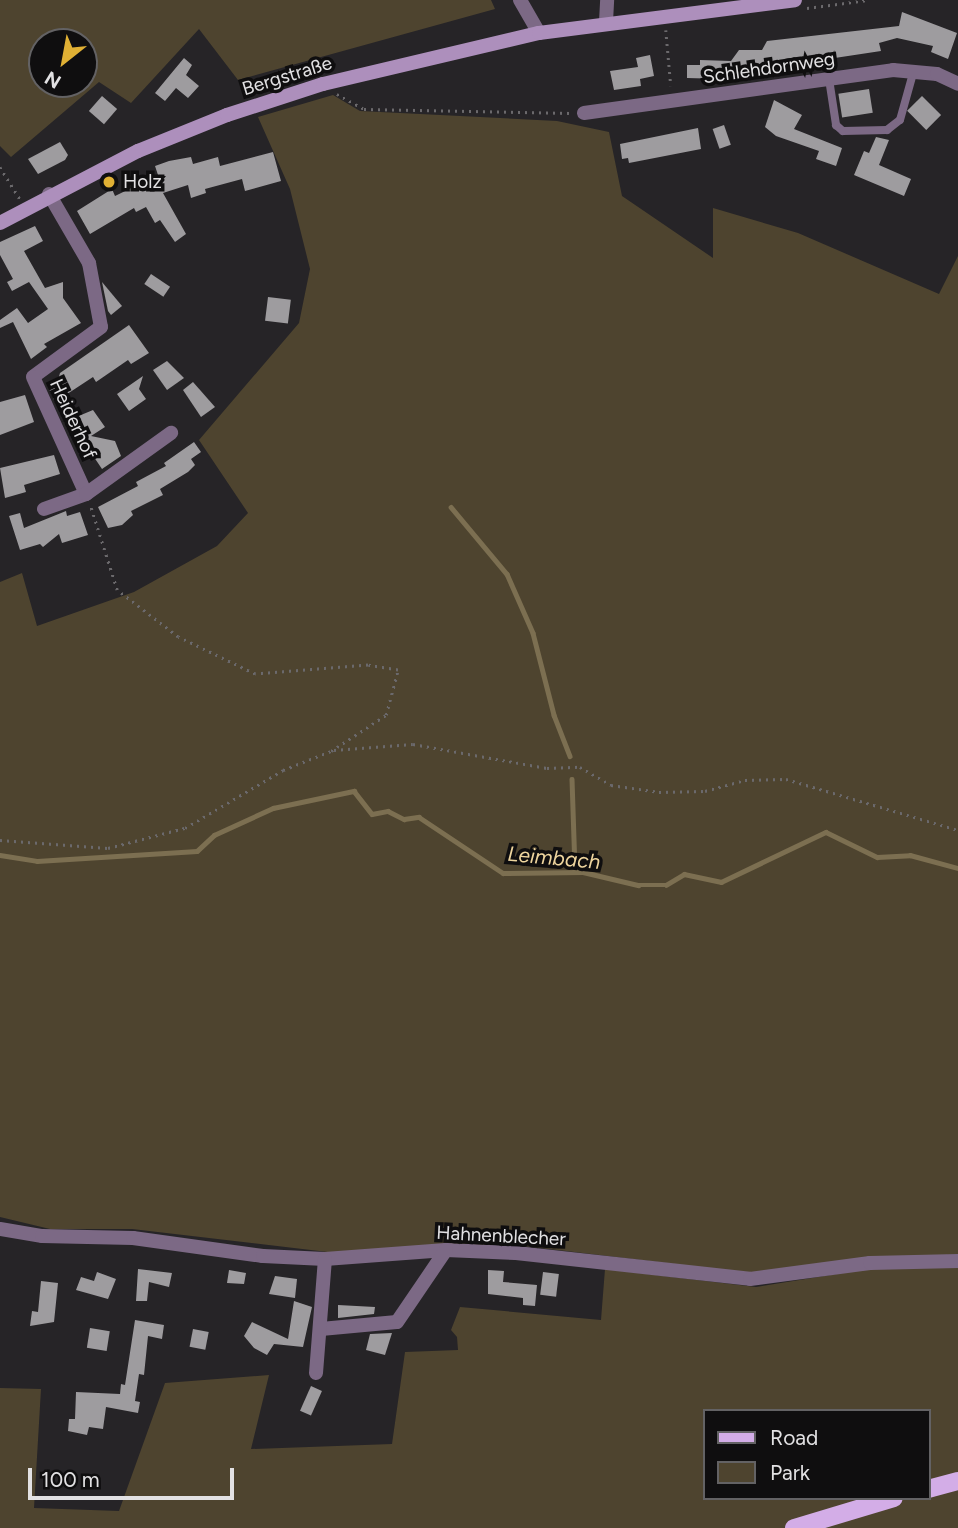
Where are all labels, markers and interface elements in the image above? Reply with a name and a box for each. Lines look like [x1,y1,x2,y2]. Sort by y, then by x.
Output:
north arrow [28,28,98,98]
street label: Schlehdornweg [702,47,836,89]
street label: Bergstraße [239,52,335,100]
text: N [41,66,65,93]
place label: Holz [123,171,162,193]
marker: Holz [101,174,117,190]
street label: Heiderhof [45,375,101,463]
water label: Leimbach [507,841,601,875]
street label: Hahnenblecher [436,1221,566,1251]
legend [702,1409,930,1500]
text: Road [770,1425,818,1450]
scale bar [32,1454,238,1498]
text: Park [770,1460,810,1485]
text: 100 m [41,1467,100,1492]

